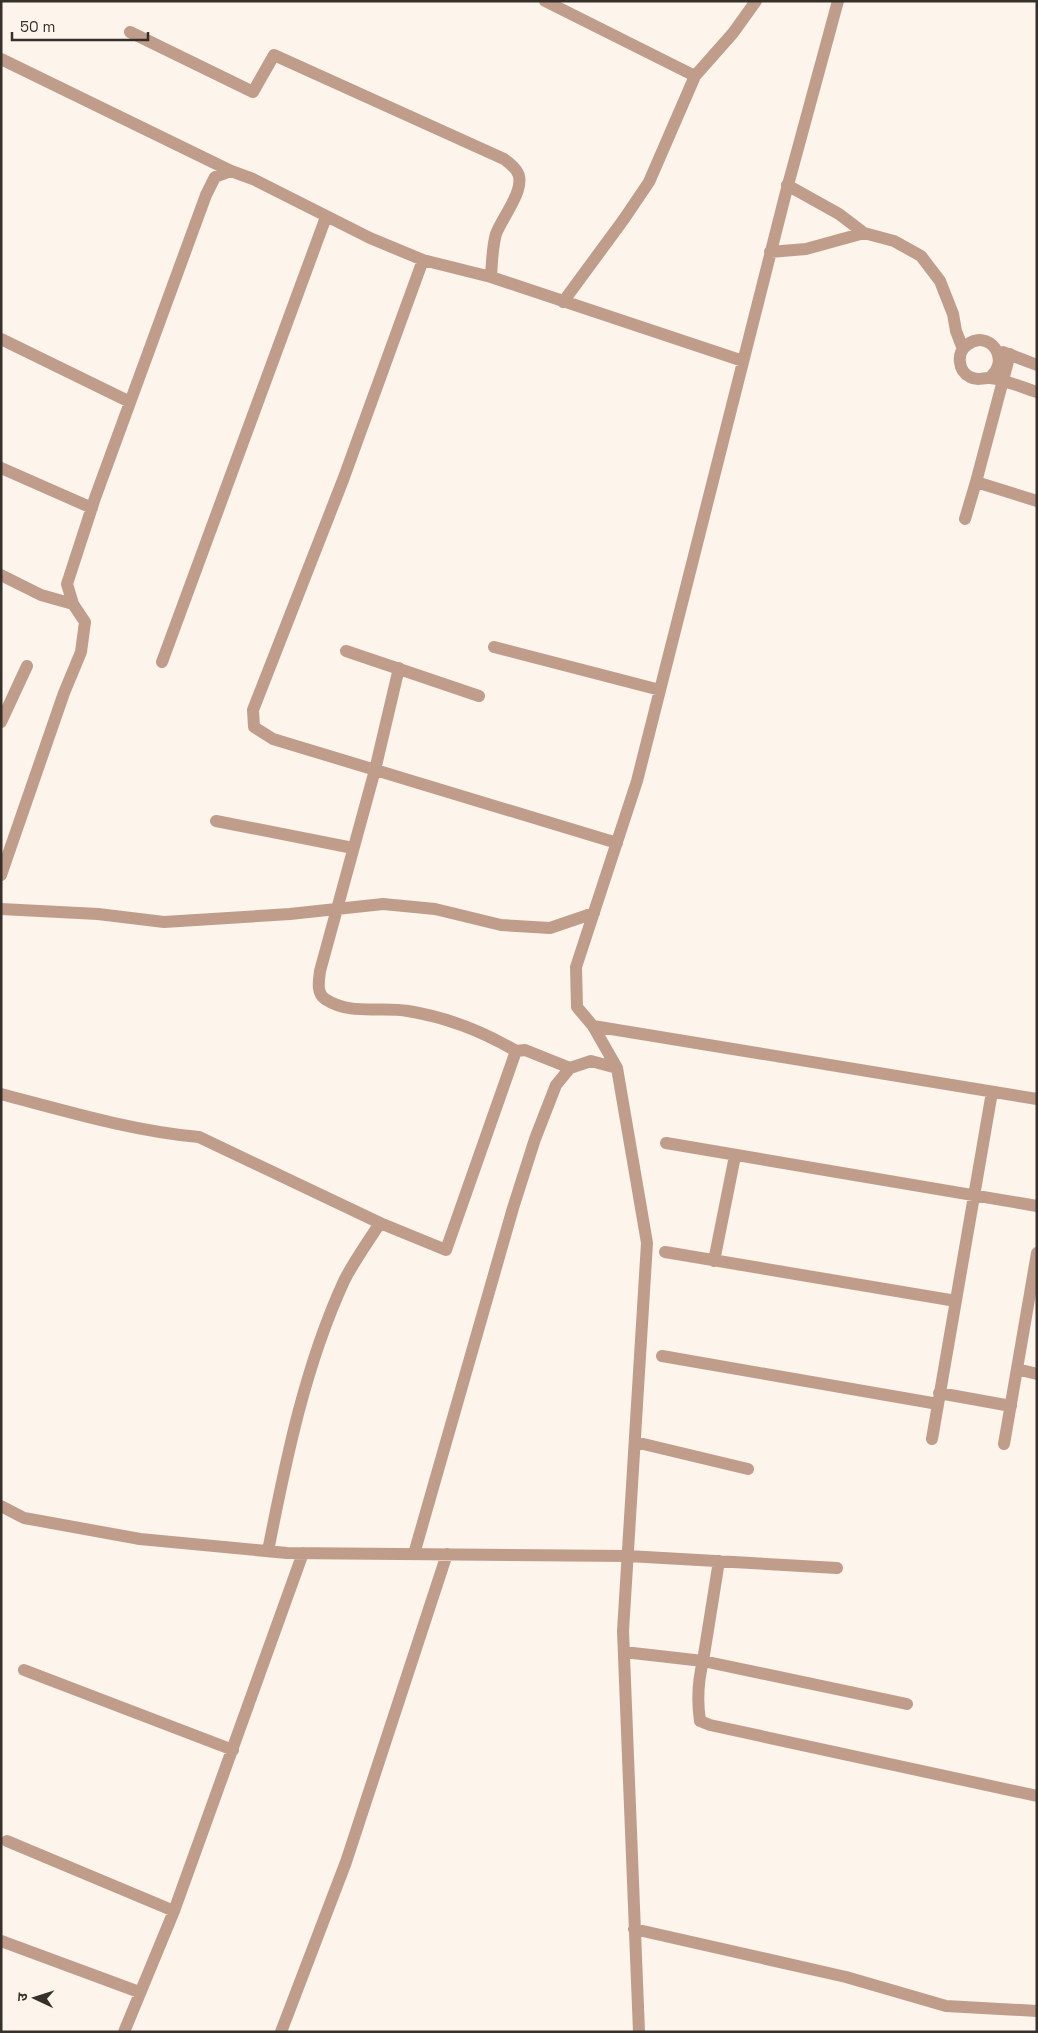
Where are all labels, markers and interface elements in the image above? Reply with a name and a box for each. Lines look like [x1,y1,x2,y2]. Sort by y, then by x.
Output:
scale bar [12,10,149,42]
text: 50 m [20,17,55,36]
north arrow [10,1973,60,2023]
text: उ [13,1992,31,2002]

